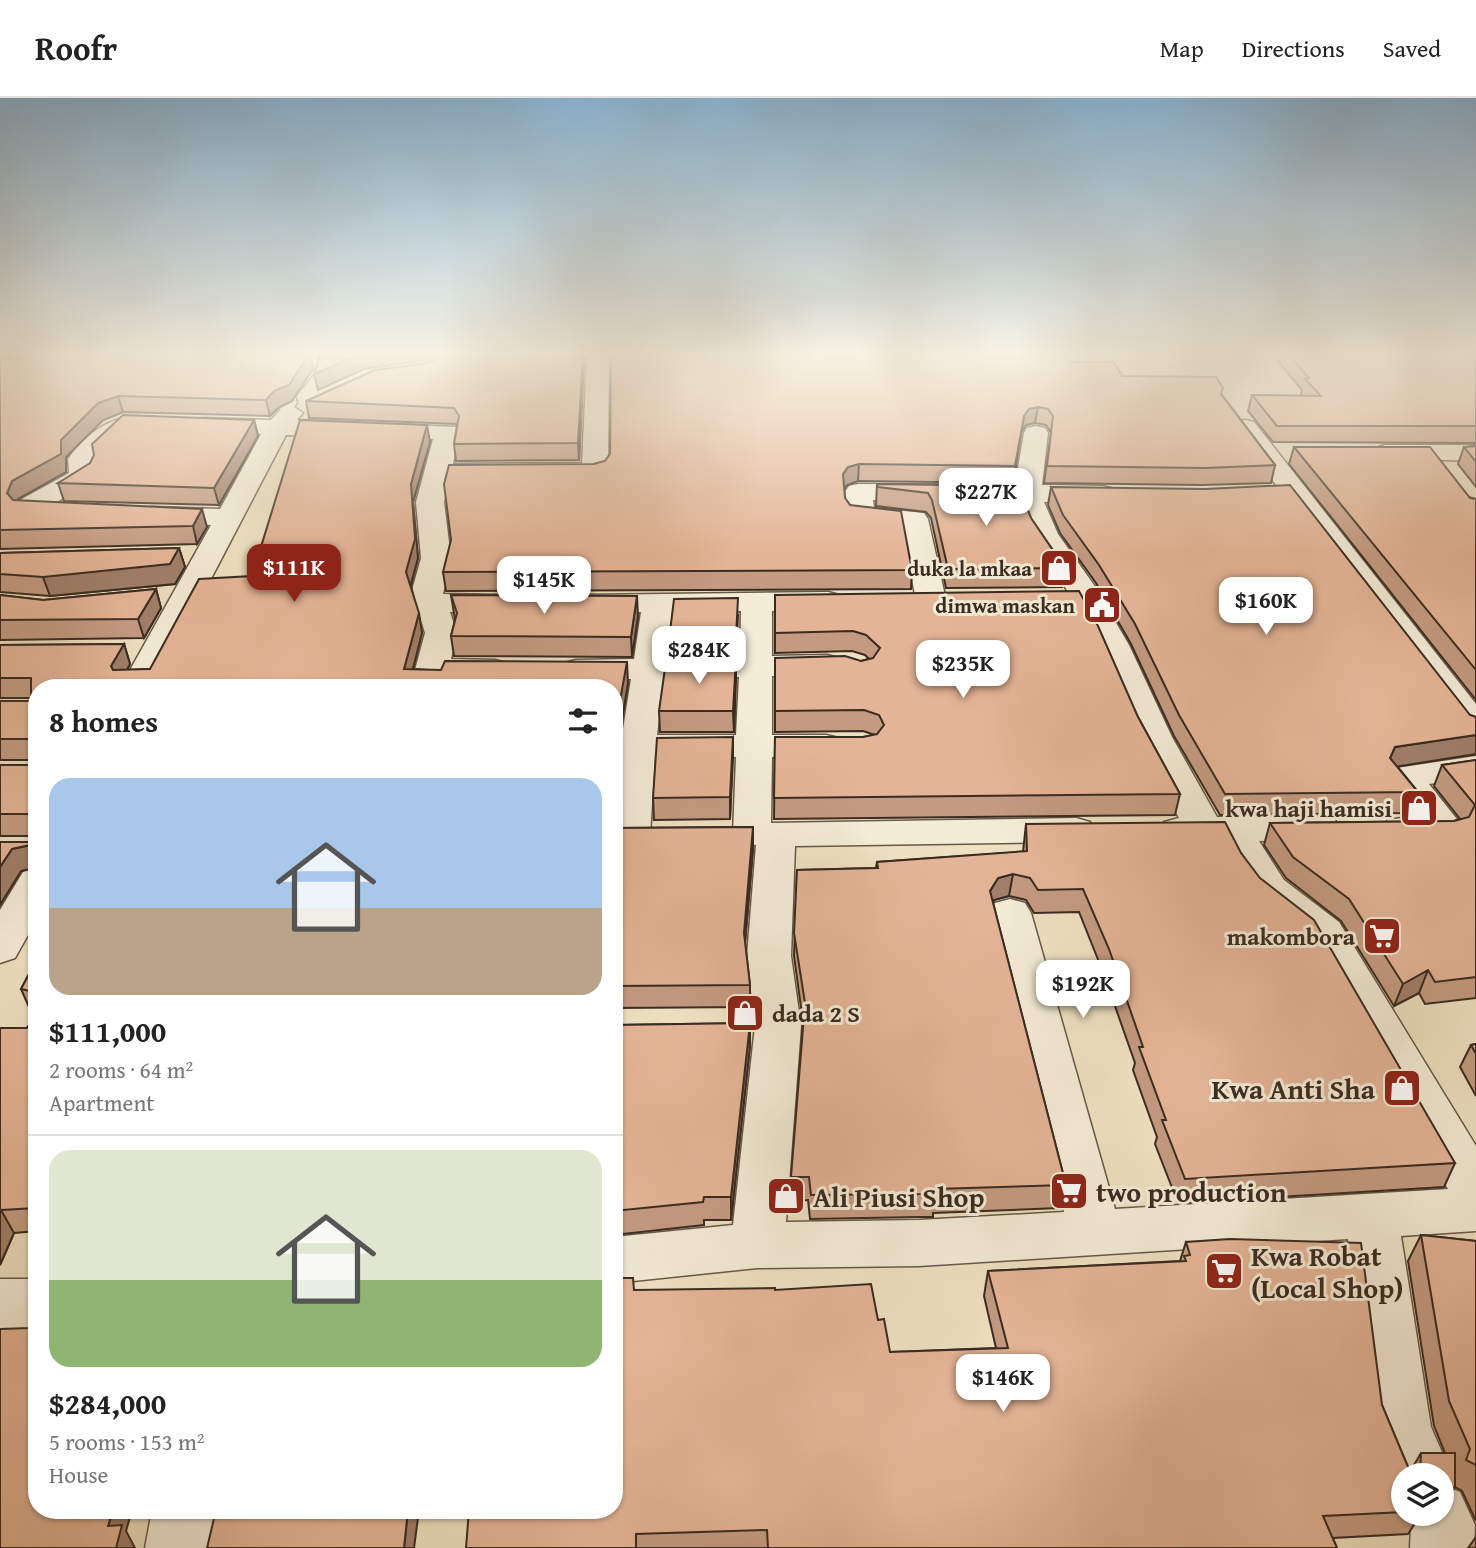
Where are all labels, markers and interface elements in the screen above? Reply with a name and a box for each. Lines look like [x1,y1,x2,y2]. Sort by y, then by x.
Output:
text: Roofr [35,24,117,72]
text: Map [1160,31,1204,66]
text: Directions [1242,31,1345,66]
text: Saved [1383,31,1441,66]
pin: $227K [937,468,1035,528]
text: $227K [955,474,1017,507]
pin: $111K [245,545,343,604]
shop icon: duka la mkaa [1038,547,1080,589]
text: $111K [263,550,325,583]
place label: duka la mkaa [907,553,1032,584]
pin: $145K [495,556,593,616]
text: $145K [513,562,575,595]
pin: $160K [1217,578,1315,637]
text: $160K [1235,583,1297,616]
public building icon: dimwa maskan [1081,584,1123,626]
place label: dimwa maskan [935,590,1076,621]
pin: $284K [650,626,748,686]
text: $284K [668,632,730,665]
pin: $235K [914,640,1012,700]
text: $235K [932,646,994,679]
text: 8 homes [49,699,158,743]
icon: filters [564,702,602,740]
shop icon: kwa haji hamisi [1398,787,1440,829]
place label: kwa haji hamisi [1225,791,1392,826]
icon: home [263,824,389,950]
supermarket icon: makombora [1361,915,1403,957]
place label: makombora [1227,919,1356,954]
pin: $192K [1034,960,1132,1020]
text: $192K [1052,966,1114,999]
shop icon: dada 2 S [724,992,766,1034]
place label: dada 2 S [772,996,860,1031]
text: $111,000 [49,1009,166,1053]
text: 2 rooms · 64 m² [49,1053,193,1086]
shop icon: Kwa Anti Sha [1381,1067,1423,1109]
place label: Kwa Anti Sha [1212,1068,1376,1109]
text: Apartment [49,1086,154,1119]
supermarket icon: two production [1048,1170,1090,1212]
place label: two production [1096,1171,1287,1212]
shop icon: Ali Piusi Shop [765,1175,807,1217]
place label: Ali Piusi Shop [813,1176,984,1217]
icon: home [263,1196,389,1322]
place label: Kwa Robat (Local Shop) [1251,1235,1404,1308]
supermarket icon: Kwa Robat (Local Shop) [1203,1250,1245,1292]
pin: $146K [954,1354,1052,1414]
text: $146K [972,1360,1034,1393]
text: $284,000 [49,1381,166,1425]
text: 5 rooms · 153 m² [49,1425,204,1458]
text: House [49,1458,108,1491]
map controls [1391,1463,1454,1526]
button: layers [1391,1463,1454,1526]

